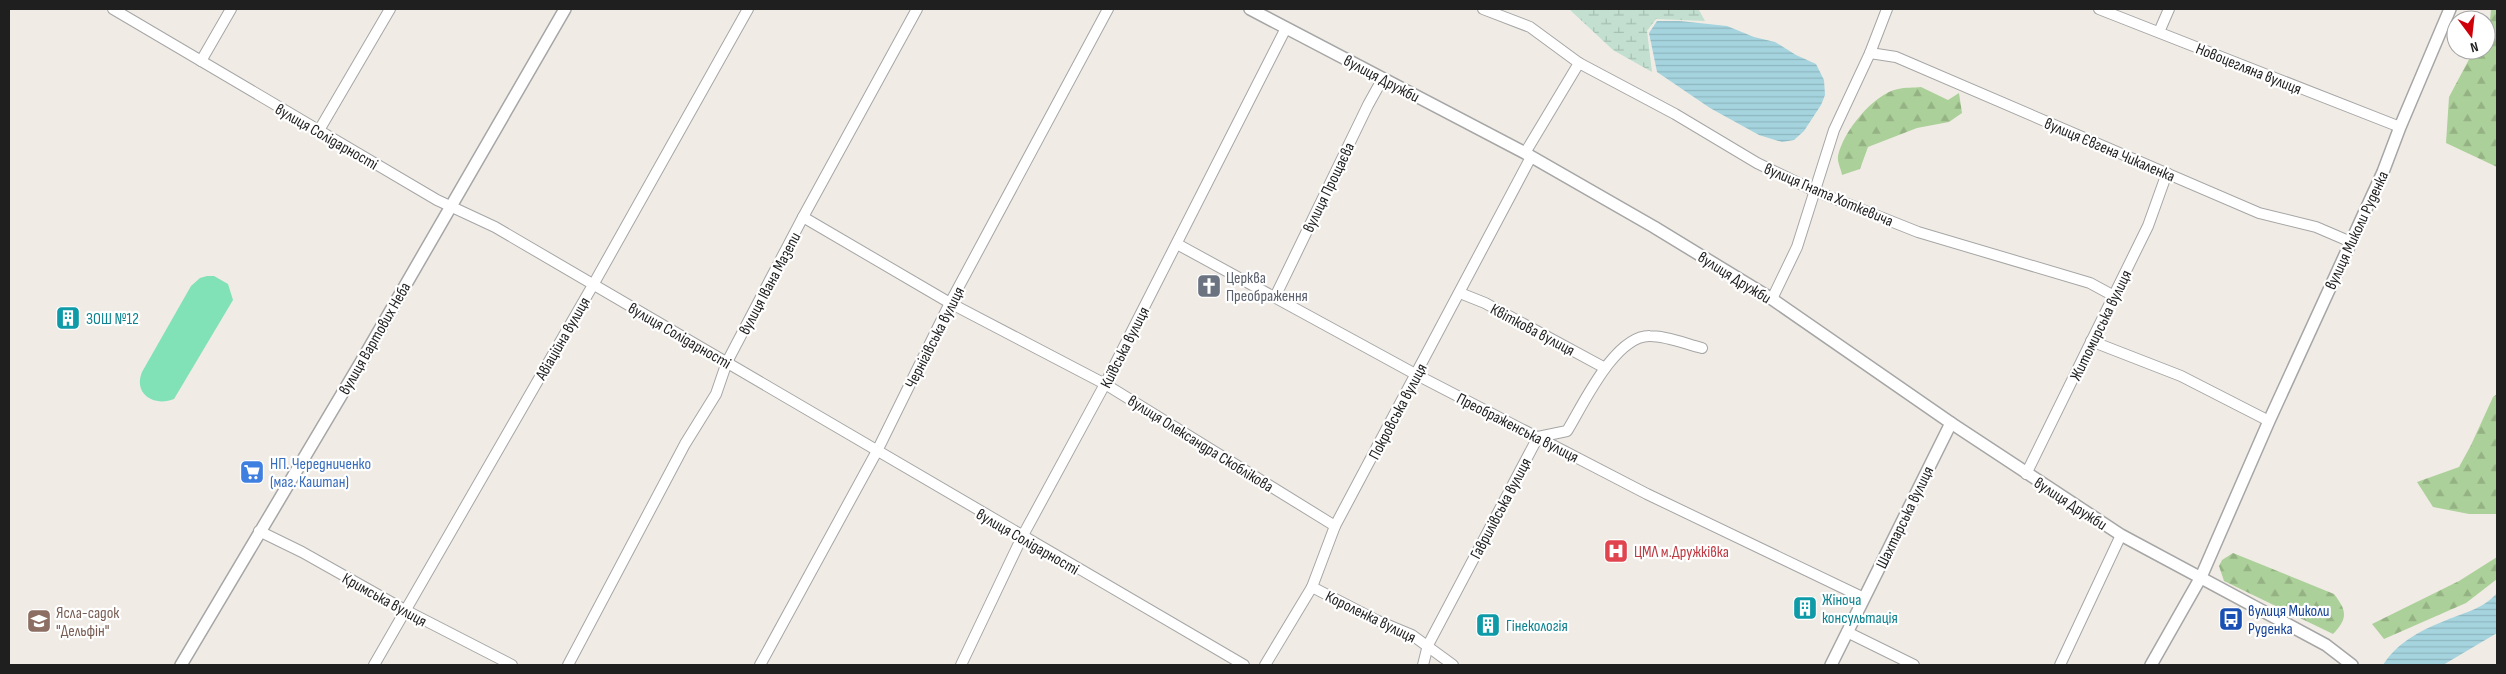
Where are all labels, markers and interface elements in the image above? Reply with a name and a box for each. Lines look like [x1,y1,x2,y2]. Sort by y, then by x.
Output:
north arrow [2446,10,2496,60]
text: N [2468,38,2480,56]
street label: Новоцегляна вулиця [2193,40,2304,99]
street label: вулиця Дружби [1340,51,1422,107]
street label: вулиця Солідарності [271,100,381,174]
street label: вулиця Євгена Чикаленка [2041,114,2178,186]
street label: вулиця Прощаєва [1299,140,1359,236]
street label: вулиця Гната Хоткевича [1761,160,1896,231]
street label: вулиця Миколи Руденка [2322,168,2393,293]
street label: вулиця Івана Мазепи [735,229,805,338]
street label: вулиця Дружби [1694,248,1774,308]
street label: Житомирська вулиця [2066,267,2136,384]
place label: Церква Преображення [1226,269,1308,306]
church icon: Церква Преображення [1196,273,1222,299]
street label: вулиця Вартових Неба [335,279,415,398]
street label: Чернігівська вулиця [902,284,969,392]
street label: Авіаційна вулиця [531,294,595,384]
street label: вулиця Солідарності [624,299,734,373]
street label: Квіткова вулиця [1487,300,1578,361]
street label: Київська вулиця [1097,304,1154,392]
building icon: ЗОШ №12 [55,305,81,331]
place label: ЗОШ №12 [86,310,139,329]
street label: Покровська вулиця [1365,360,1432,463]
street label: Преображенська вулиця [1453,389,1581,467]
street label: вулиця Олександра Скоблікова [1124,392,1277,497]
place label: НП. Чередниченко (маг. Каштан) [270,455,371,492]
street label: Гаврилівська вулиця [1467,455,1536,562]
supermarket icon: НП. Чередниченко (маг. Каштан) [239,459,265,485]
street label: Шахтарська вулиця [1872,463,1938,572]
street label: вулиця Дружби [2030,474,2110,535]
street label: вулиця Солідарності [972,505,1082,579]
hospital icon: ЦМЛ м.Дружківка [1603,538,1629,564]
place label: ЦМЛ м.Дружківка [1634,543,1729,562]
street label: Кримська вулиця [339,569,430,631]
street label: Короленка вулиця [1322,587,1419,647]
place label: Жіноча консультація [1822,591,1898,628]
building icon: Жіноча консультація [1792,595,1818,621]
place label: вулиця Миколи Руденка [2248,602,2329,639]
place label: Ясла-садок "Дельфін" [56,604,120,641]
bus stop icon: вулиця Миколи Руденка [2218,606,2244,632]
school or university icon: Ясла-садок "Дельфін" [26,608,52,634]
building icon: Гінекологія [1475,612,1501,638]
place label: Гінекологія [1506,617,1568,636]

